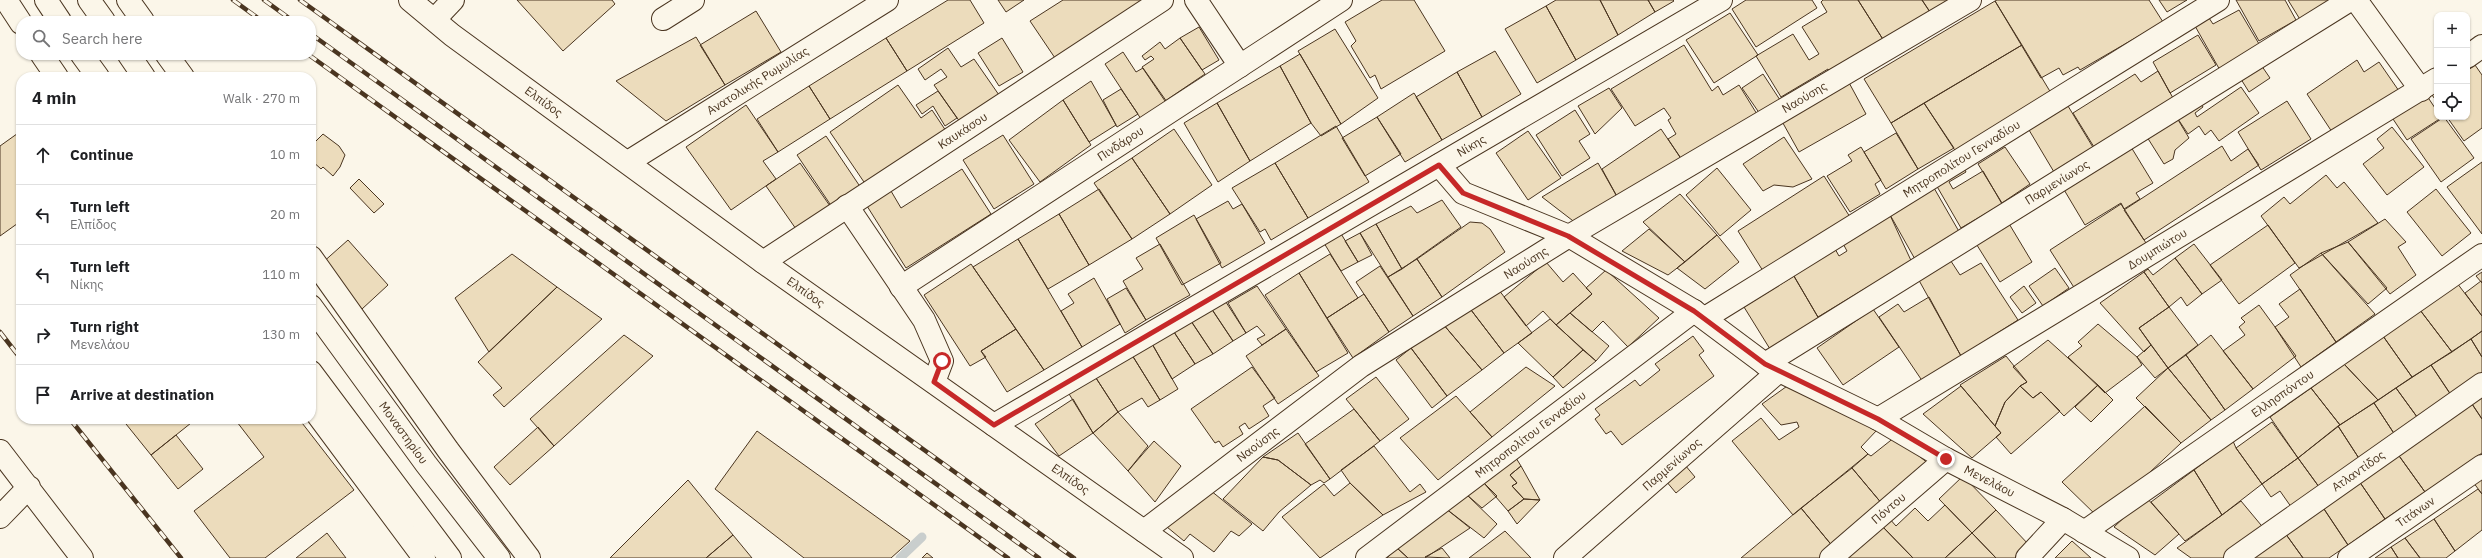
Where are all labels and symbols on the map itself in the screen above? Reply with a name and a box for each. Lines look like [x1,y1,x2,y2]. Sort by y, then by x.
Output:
street label: Ανατολικής Ρωμυλίας [704,43,811,118]
street label: Ναούσης [1779,78,1829,116]
street label: Ελπίδος [522,83,566,120]
street label: Καυκάσου [935,109,990,152]
street label: Μητροπολίτου Γενναδίου [1900,116,2023,201]
street label: Πινδάρου [1094,123,1146,164]
street label: Νίκης [1454,131,1489,160]
street label: Παρμενίωνος [2022,156,2092,207]
street label: Δουμπιώτου [2125,225,2190,272]
street label: Ναούσης [1501,243,1551,282]
street label: Ελπίδος [784,273,828,310]
route start [933,352,951,370]
street label: Ελλησπόντου [2248,366,2317,420]
street label: Μητροπολίτου Γενναδίου [1472,387,1589,481]
street label: Μοναστηρίου [376,398,432,467]
street label: Ναούσης [1233,423,1282,465]
street label: Παρμενίωνος [1639,434,1704,494]
street label: Ατλαντίδος [2329,447,2388,494]
route end [1937,450,1955,468]
street label: Ελπίδος [1049,460,1093,497]
street label: Μενελάου [1962,462,2018,500]
street label: Πόντου [1868,489,1909,527]
street label: Τιτάνων [2393,493,2438,530]

